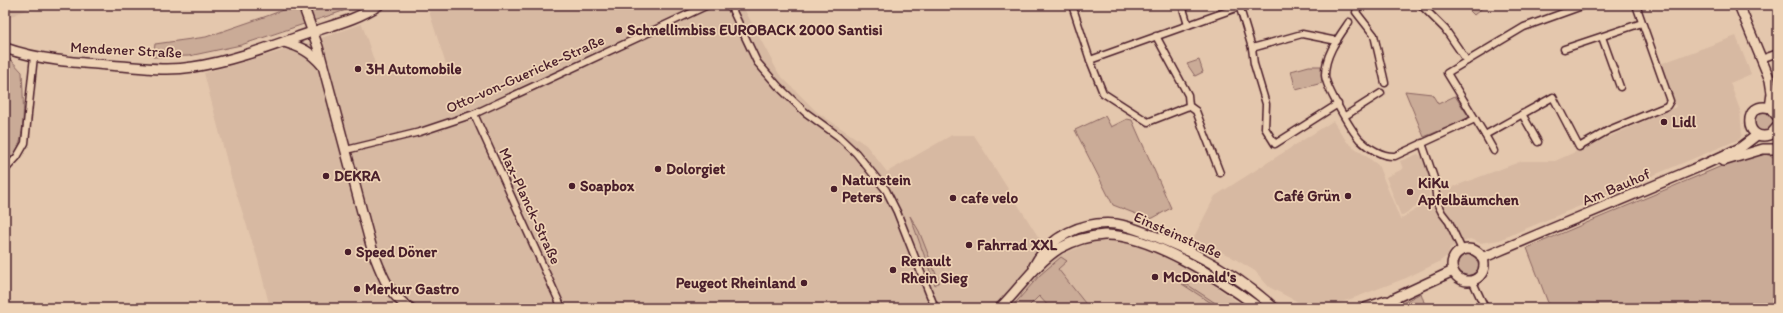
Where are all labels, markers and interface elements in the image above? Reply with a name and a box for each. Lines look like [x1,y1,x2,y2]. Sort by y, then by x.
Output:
place label: Schnellimbiss EUROBACK 2000 Santisi [627,21,883,39]
marker: Schnellimbiss EUROBACK 2000 Santisi [614,25,624,35]
street label: Otto-von-Guericke-Straße [443,31,607,117]
street label: Mendener Straße [70,38,182,62]
place label: 3H Automobile [366,60,462,78]
marker: 3H Automobile [353,64,363,74]
place label: Lidl [1672,113,1697,131]
marker: Lidl [1659,117,1669,127]
street label: Max-Planck-Straße [495,145,565,267]
place label: Dolorgiet [666,160,726,179]
marker: Dolorgiet [653,164,663,174]
street label: Am Bauhof [1579,164,1653,209]
place label: DEKRA [334,167,381,185]
marker: DEKRA [321,171,331,181]
place label: Naturstein Peters [842,171,912,206]
place label: KiKu Apfelbäumchen [1417,174,1520,210]
place label: Soapbox [580,177,635,196]
marker: Soapbox [567,181,577,191]
marker: Naturstein Peters [829,184,839,194]
place label: Café Grün [1274,187,1340,205]
marker: KiKu Apfelbäumchen [1405,187,1415,197]
place label: cafe velo [961,189,1018,207]
marker: Café Grün [1343,191,1353,201]
marker: cafe velo [948,193,958,203]
street label: Einsteinstraße [1131,208,1225,262]
place label: Fahrrad XXL [977,236,1057,254]
marker: Fahrrad XXL [964,240,974,250]
place label: Speed Döner [356,243,438,262]
marker: Speed Döner [343,247,353,257]
place label: Renault Rhein Sieg [901,252,968,288]
marker: Renault Rhein Sieg [888,265,898,275]
place label: McDonald's [1163,268,1237,286]
marker: McDonald's [1150,272,1160,282]
place label: Peugeot Rheinland [676,274,797,293]
marker: Peugeot Rheinland [799,278,809,288]
place label: Merkur Gastro [365,280,459,298]
marker: Merkur Gastro [352,284,362,294]

